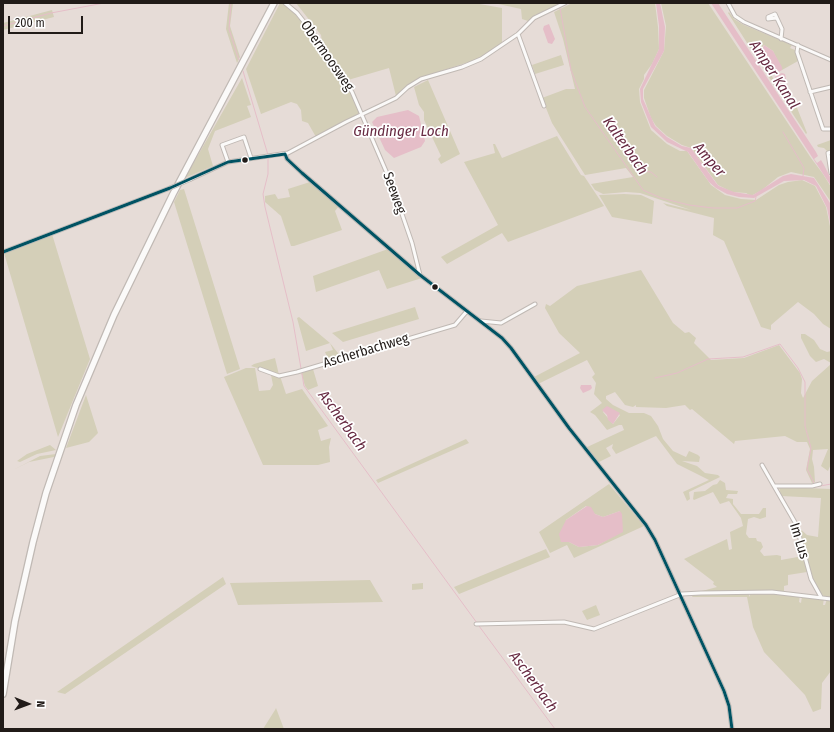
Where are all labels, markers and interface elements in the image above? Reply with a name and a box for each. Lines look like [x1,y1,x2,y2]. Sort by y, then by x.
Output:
scale bar [10,8,85,34]
text: 200 m [15,16,45,30]
street label: Obermoosweg [297,18,357,94]
water label: Amper Kanal [745,37,803,113]
water label: Kalterbach [599,114,651,178]
water label: Gündinger Loch [353,123,449,141]
water label: Amper [689,139,729,181]
unlabelled marker [240,155,250,165]
street label: Seeweg [379,170,409,216]
unlabelled marker [430,282,440,292]
street label: Ascherbachweg [321,330,411,372]
water label: Ascherbach [314,387,370,455]
street label: Im Lus [786,521,812,561]
water label: Ascherbach [505,648,561,716]
north arrow [8,684,48,724]
text: N [34,701,47,708]

